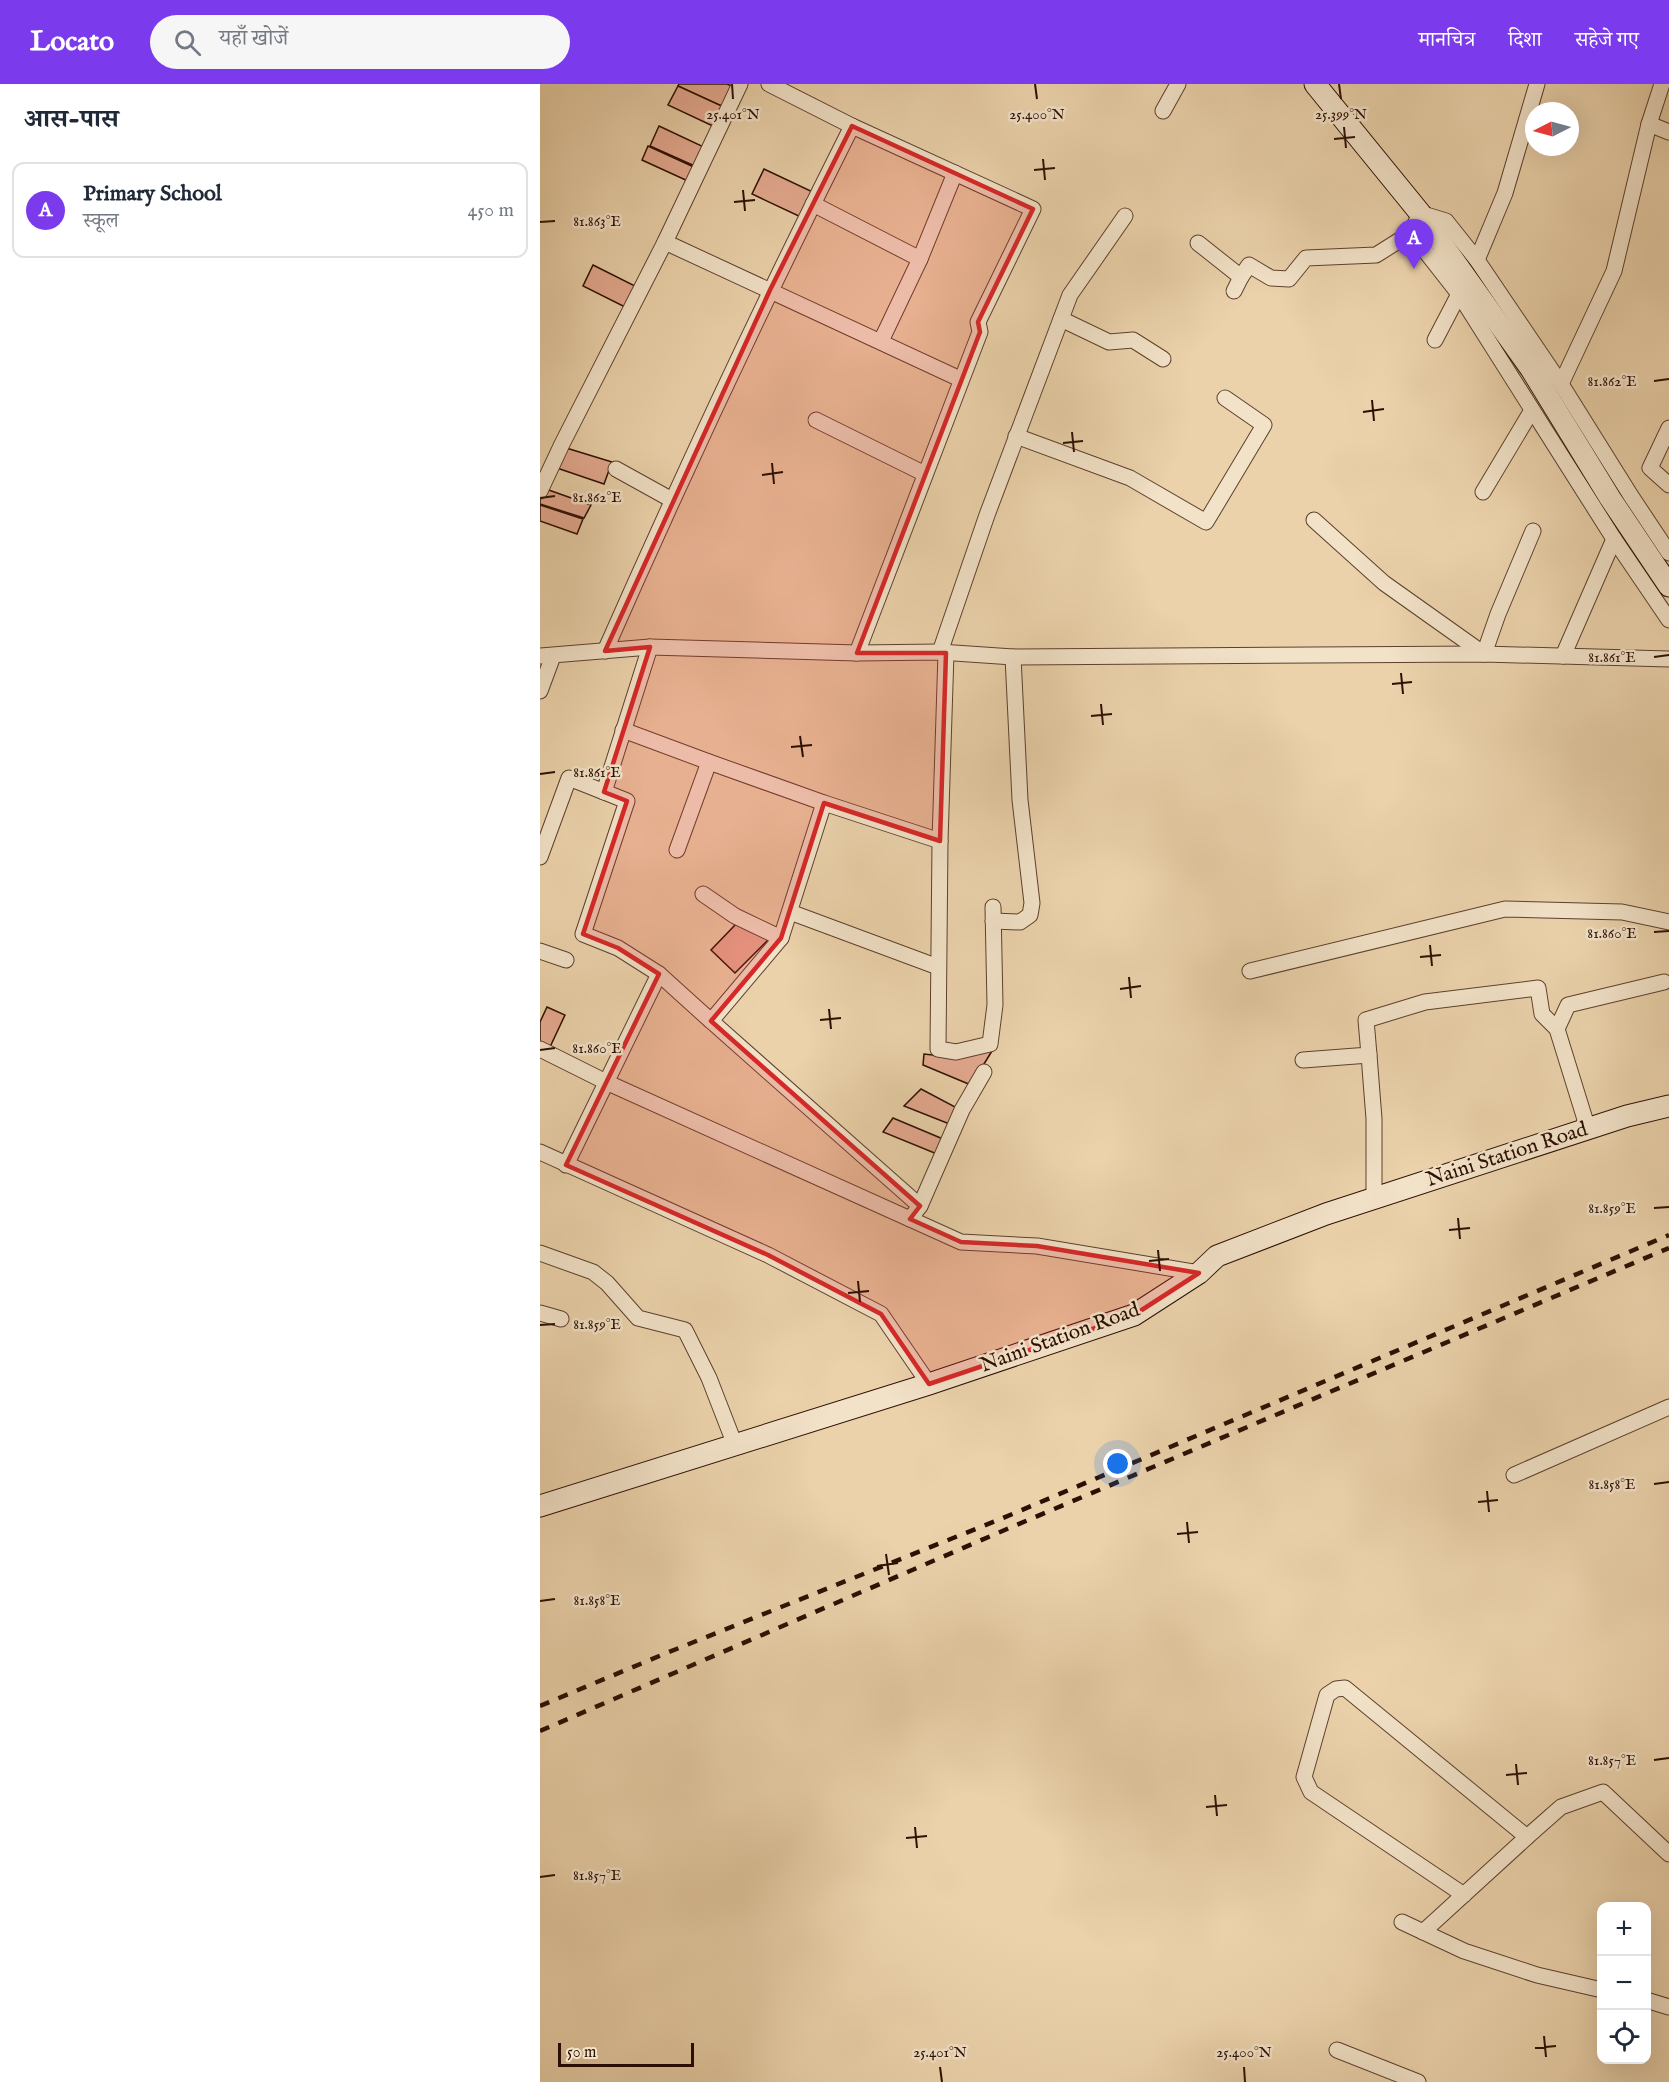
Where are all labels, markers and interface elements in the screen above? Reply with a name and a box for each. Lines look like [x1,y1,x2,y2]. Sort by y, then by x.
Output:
search box [150,15,570,69]
text: Locato [30,25,114,60]
text: यहाँ खोजें [219,25,288,53]
icon: search [171,26,204,59]
text: मानचित्र [1418,27,1475,54]
text: दिशा [1508,27,1542,54]
text: सहेजे गए [1575,27,1639,54]
north arrow [1525,102,1579,156]
text: आस-पास [24,103,119,136]
text: 25.401°N [706,105,760,124]
text: 25.400°N [1009,105,1065,124]
text: 25.399°N [1315,105,1367,124]
text: Primary School [83,180,222,208]
text: A [39,198,52,223]
text: 450 m [467,198,514,223]
text: स्कूल [83,209,119,234]
text: 81.863°E [573,212,621,231]
pin: A [1394,220,1434,269]
text: 81.862°E [1587,372,1637,391]
text: 81.862°E [572,488,622,507]
text: 81.861°E [1588,648,1636,667]
text: 81.861°E [573,763,621,782]
text: 81.860°E [1587,924,1637,943]
text: 81.860°E [572,1039,622,1058]
street label: Naini Station Road [1423,1116,1592,1194]
text: 81.859°E [1588,1199,1636,1218]
street label: Naini Station Road [976,1296,1144,1379]
text: 81.859°E [573,1315,621,1334]
your location [1103,1449,1132,1478]
text: 81.858°E [1588,1475,1636,1494]
text: 81.858°E [573,1591,621,1610]
text: 81.857°E [1588,1751,1636,1770]
text: 81.857°E [573,1866,621,1885]
map controls [1597,1902,1651,2064]
button: + [1597,1902,1651,1956]
button: − [1597,1956,1651,2010]
button: locate [1597,2010,1651,2064]
scale bar [558,2040,694,2068]
text: 50 m [567,2043,596,2063]
text: 25.401°N [913,2043,967,2062]
text: 25.400°N [1216,2043,1272,2062]

